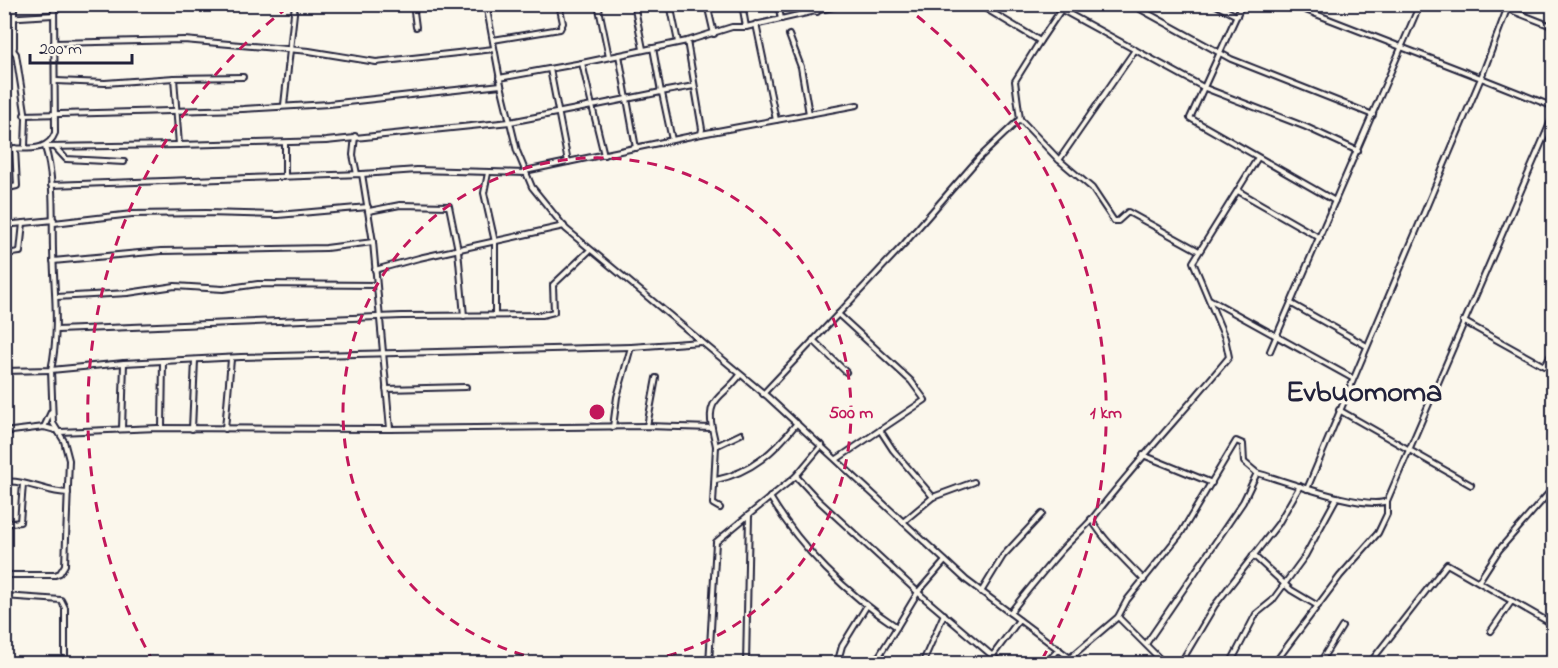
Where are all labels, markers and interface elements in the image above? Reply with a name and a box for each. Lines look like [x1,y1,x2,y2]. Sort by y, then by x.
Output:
scale bar [30,27,132,65]
text: 200 m [39,37,82,63]
district label: Evbuomoma [1286,372,1442,416]
text: 500 m [829,401,873,427]
text: 1 km [1090,401,1122,427]
centre of rings [587,402,607,422]

